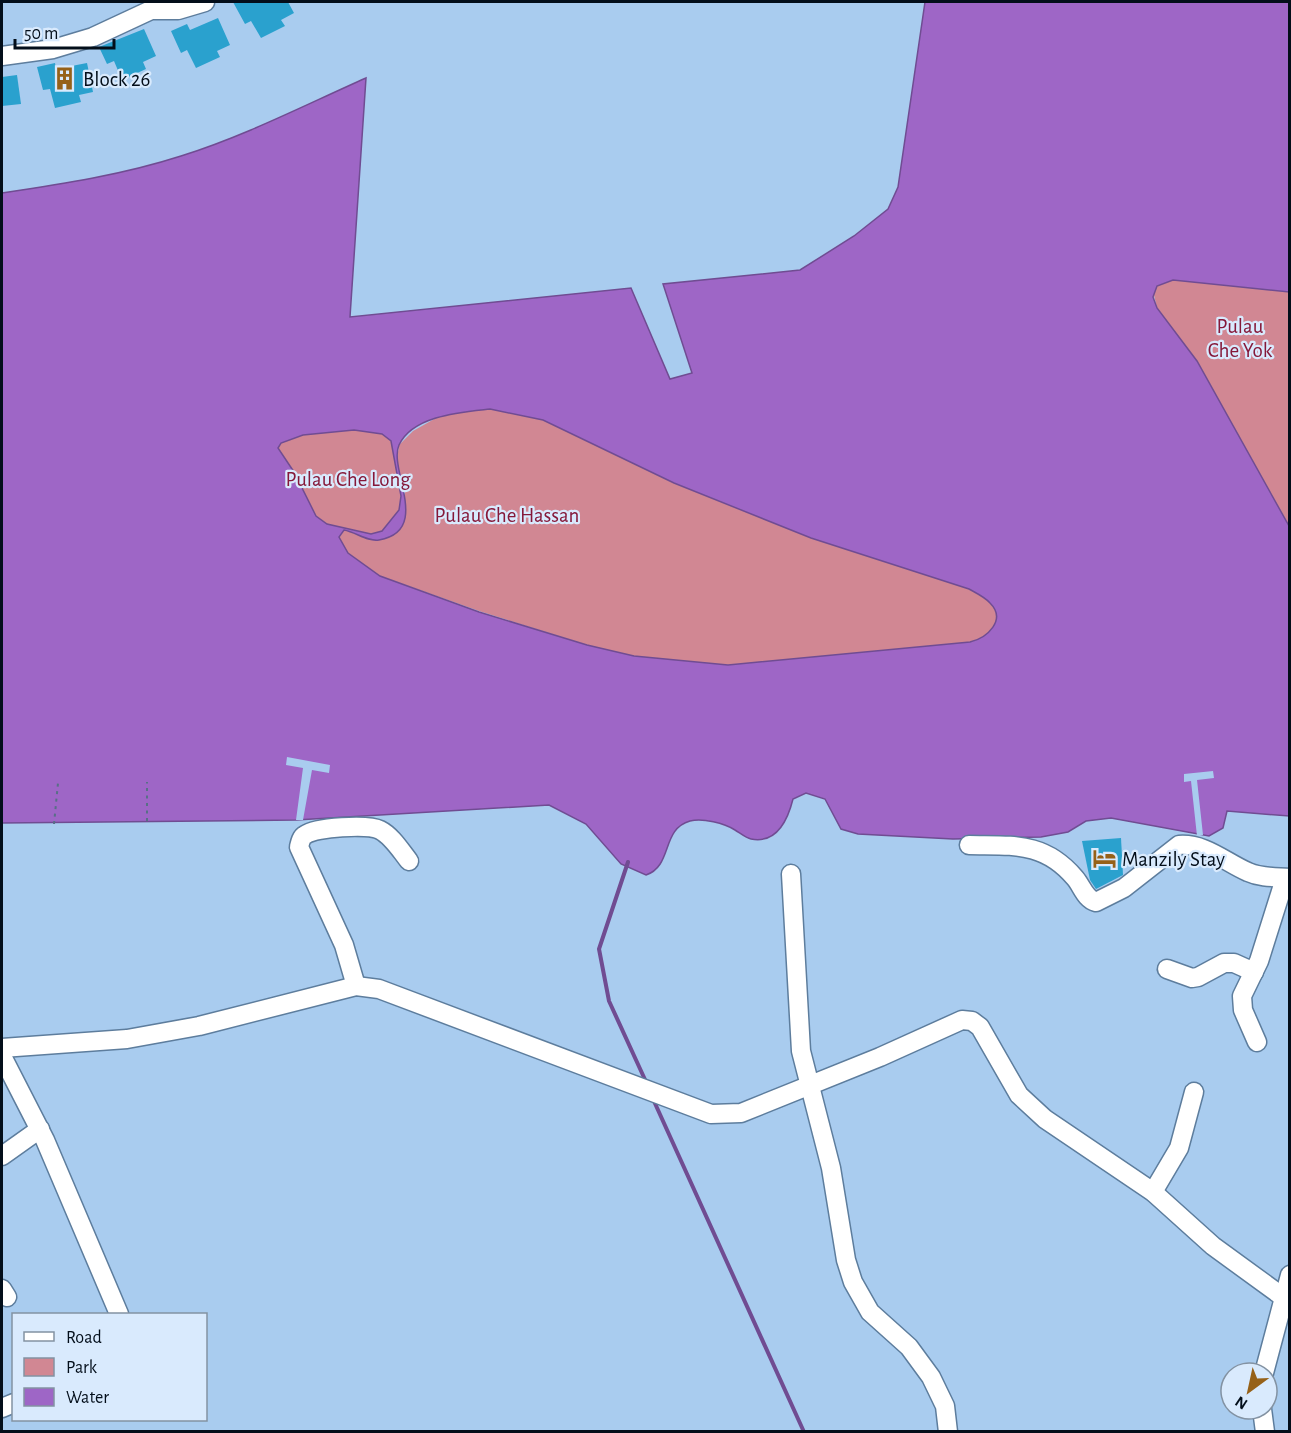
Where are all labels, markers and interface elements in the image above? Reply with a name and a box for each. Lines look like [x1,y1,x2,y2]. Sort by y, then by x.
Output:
scale bar [15,12,114,50]
text: 50 m [24,25,58,43]
building icon: Block 26 [52,66,78,92]
place label: Block 26 [83,69,150,90]
park label: Pulau Che Yok [1208,316,1273,361]
park label: Pulau Che Long [286,469,411,490]
park label: Pulau Che Hassan [435,505,579,526]
hotel icon: Manzily Stay [1091,846,1117,872]
place label: Manzily Stay [1122,849,1225,870]
legend [12,1313,207,1421]
text: Road [66,1329,102,1347]
text: Park [66,1359,98,1377]
north arrow [1219,1361,1279,1421]
text: Water [66,1389,109,1407]
text: N [1232,1393,1250,1412]

